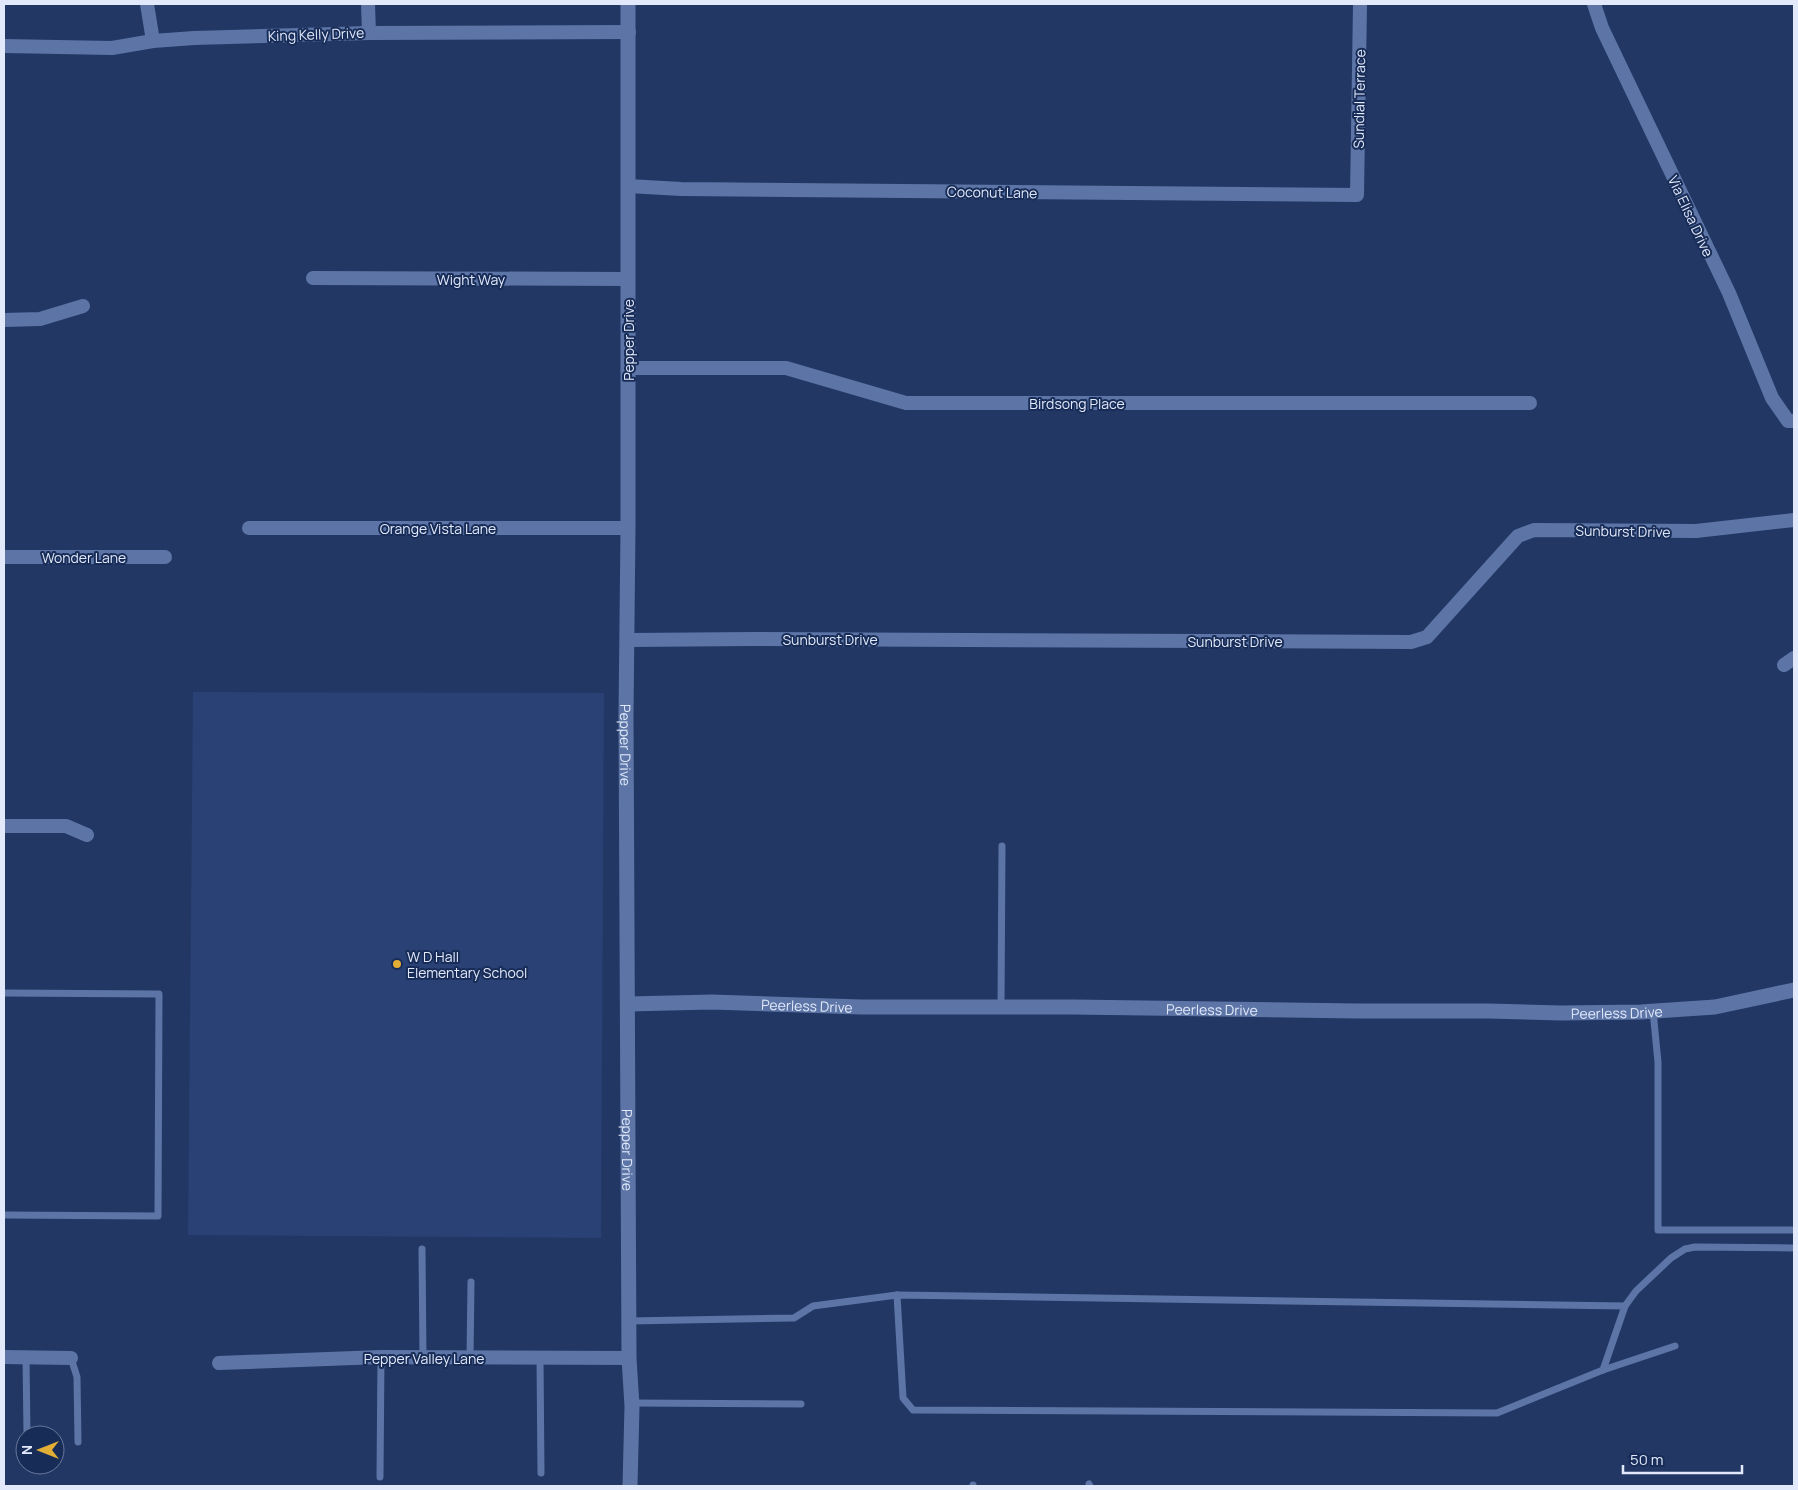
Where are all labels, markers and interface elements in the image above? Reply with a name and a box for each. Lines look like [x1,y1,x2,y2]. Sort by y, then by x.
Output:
street label: King Kelly Drive [268,23,364,45]
street label: Sundial Terrace [1349,49,1369,149]
street label: Via Elisa Drive [1664,172,1718,260]
street label: Coconut Lane [947,182,1037,202]
street label: Wight Way [437,270,506,289]
street label: Pepper Drive [619,299,638,381]
street label: Birdsong Place [1029,394,1125,413]
street label: Orange Vista Lane [380,519,496,538]
street label: Sunburst Drive [1575,521,1671,541]
street label: Wonder Lane [42,548,126,567]
street label: Sunburst Drive [782,630,878,649]
street label: Sunburst Drive [1187,632,1283,651]
street label: Pepper Drive [616,704,636,786]
place label: W D Hall Elementary School [407,947,527,982]
marker: W D Hall Elementary School [391,958,403,970]
street label: Peerless Drive [761,994,853,1016]
street label: Peerless Drive [1166,999,1258,1019]
street label: Peerless Drive [1571,1001,1663,1022]
street label: Pepper Drive [618,1109,638,1191]
street label: Pepper Valley Lane [364,1349,484,1368]
north arrow [15,1425,65,1475]
scale bar [1623,1442,1742,1474]
text: N [17,1445,36,1455]
text: 50 m [1630,1449,1664,1470]

